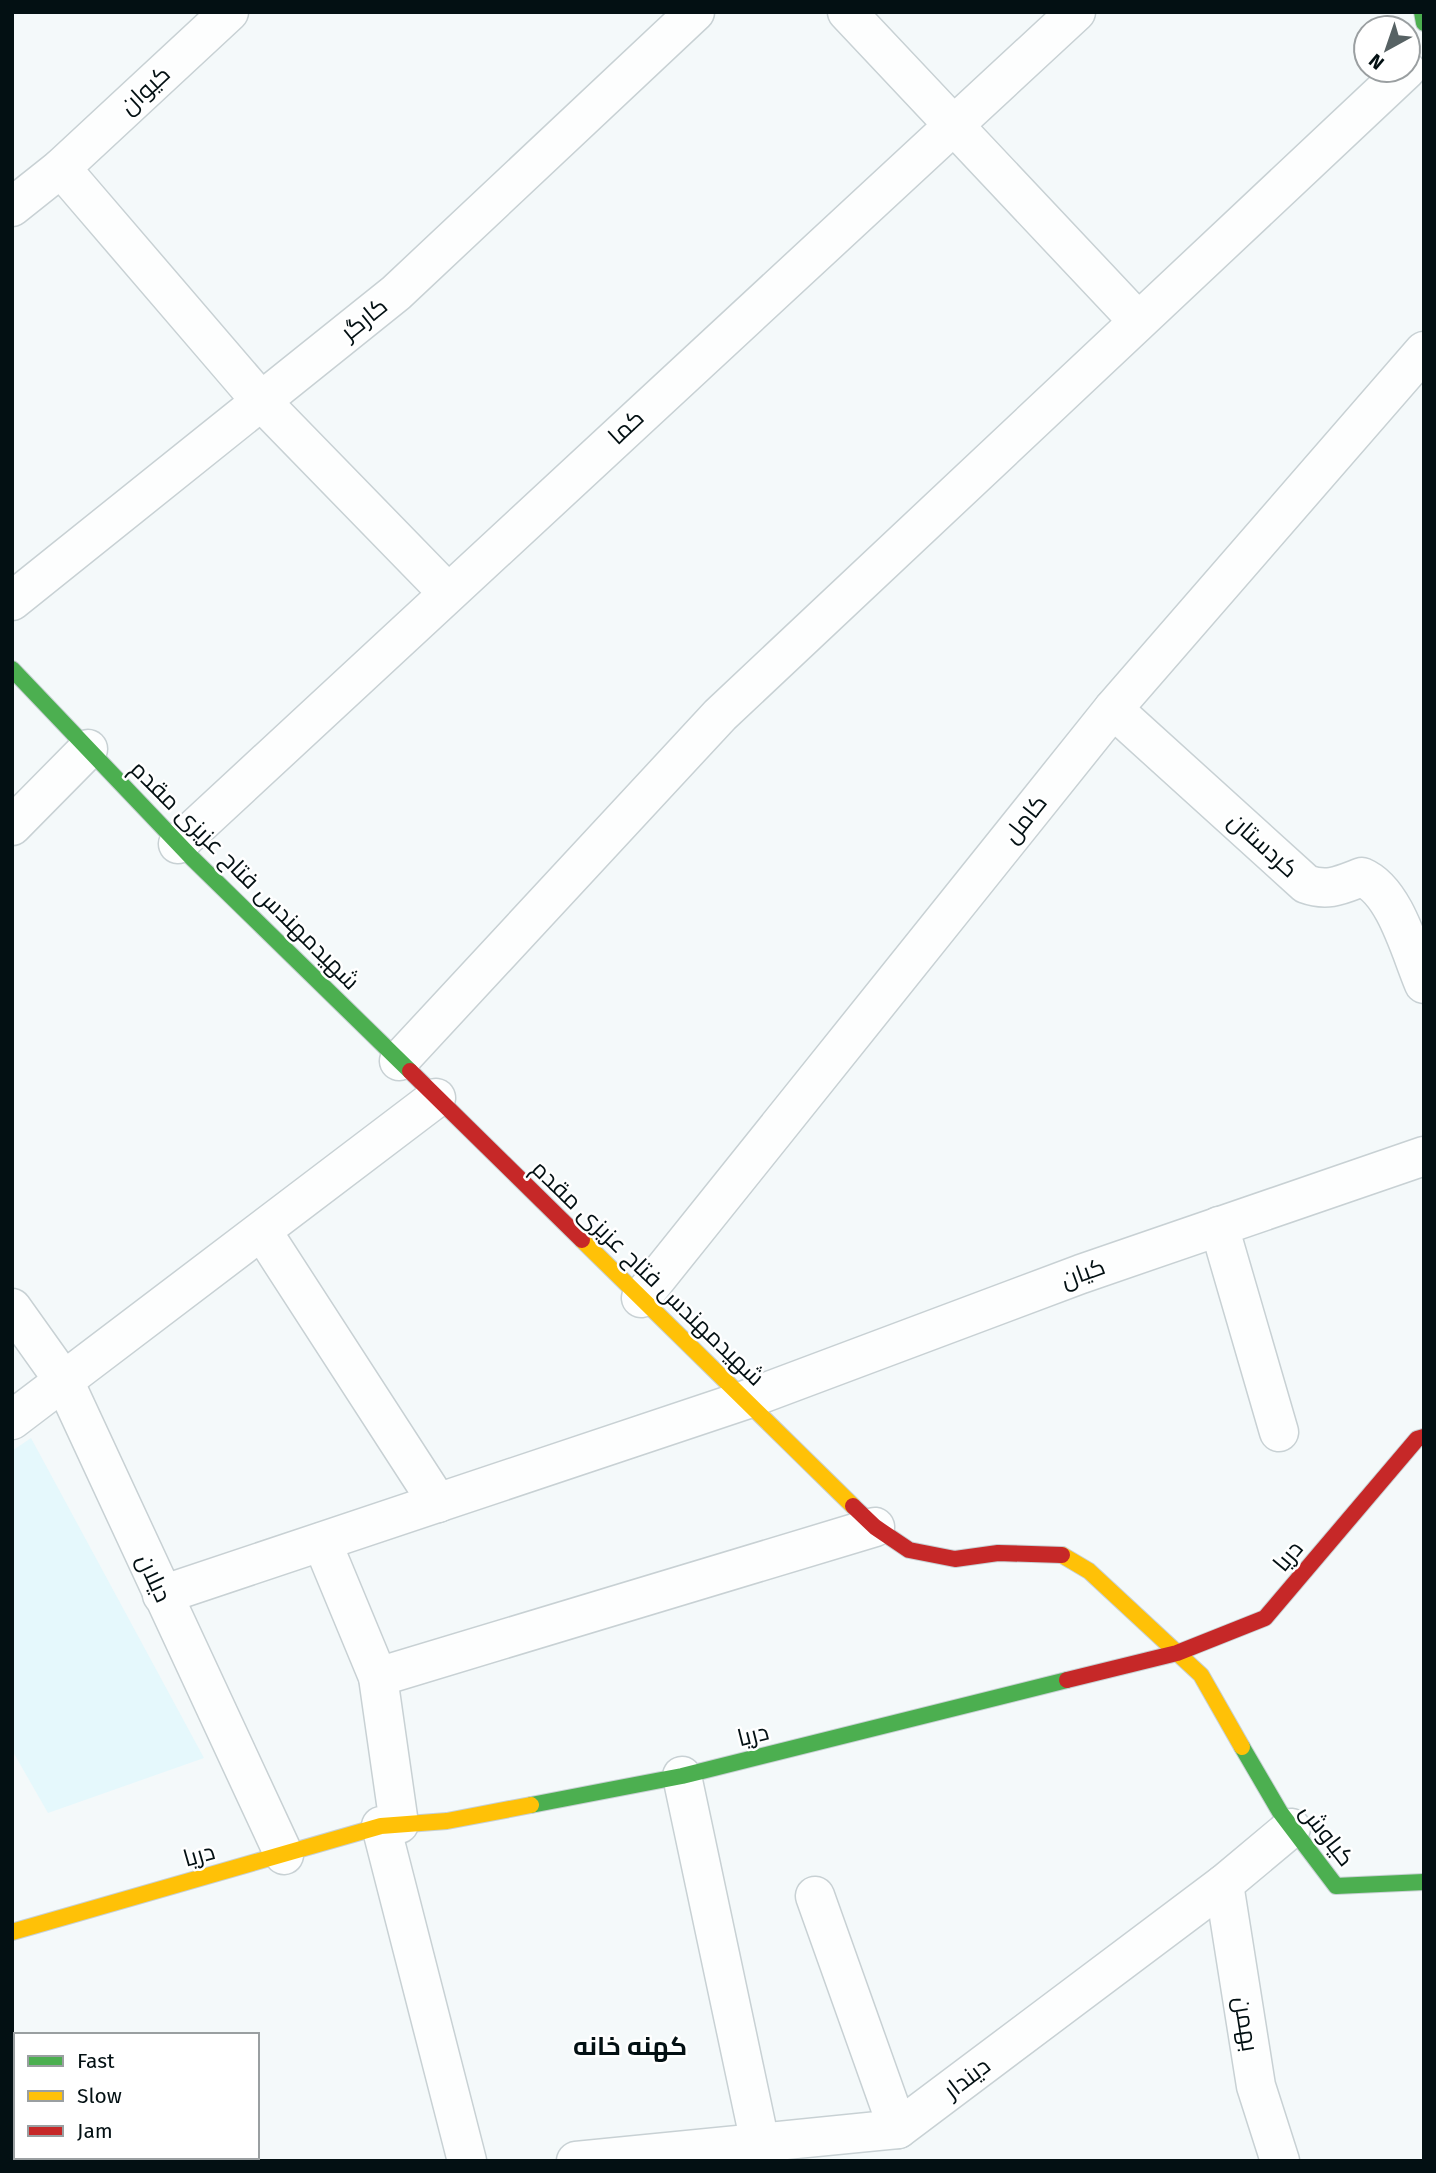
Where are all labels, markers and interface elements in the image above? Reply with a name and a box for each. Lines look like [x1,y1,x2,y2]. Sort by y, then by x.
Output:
north arrow [1352,14,1422,84]
text: N [1364,49,1389,75]
street label: کیوان [114,60,176,120]
street label: کارگر [334,292,393,347]
street label: کما [602,404,650,450]
street label: شهیدمهندس فتاح عزیزی مقدم [123,755,365,997]
street label: کامل [997,789,1053,849]
street label: کردستان [1223,807,1303,883]
street label: شهیدمهندس فتاح عزیزی مقدم [524,1154,770,1393]
street label: کیان [1057,1252,1109,1294]
street label: دریا [1267,1535,1309,1577]
street label: دیلان [131,1549,177,1607]
street label: دریا [734,1718,772,1752]
street label: کیاوش [1294,1798,1360,1872]
street label: دریا [180,1837,218,1873]
street label: بهمن [1228,1995,1264,2053]
district label: کهنه خانه [573,2031,687,2062]
legend [14,2033,259,2159]
text: Fast [77,2048,115,2074]
street label: دیندار [937,2052,996,2106]
text: Slow [77,2083,122,2109]
text: Jam [77,2118,113,2144]

